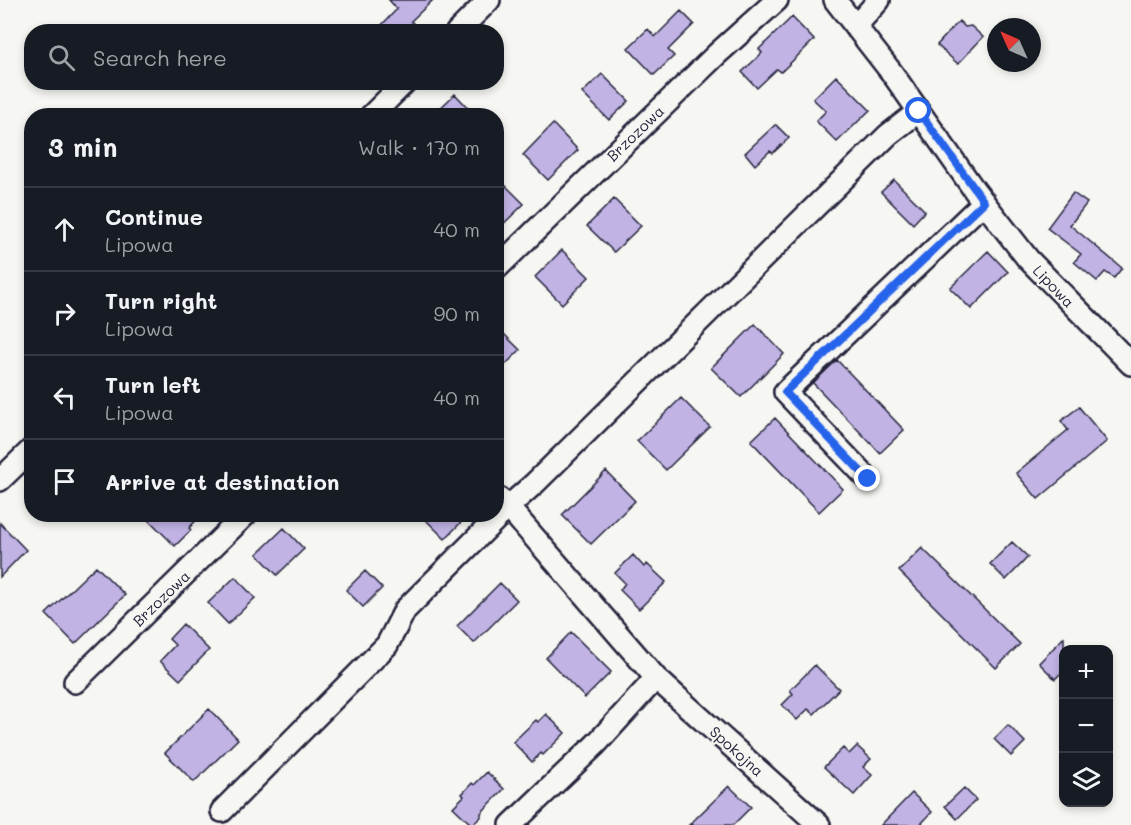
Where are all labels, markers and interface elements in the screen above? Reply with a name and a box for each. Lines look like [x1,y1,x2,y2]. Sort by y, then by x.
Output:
north arrow [987,18,1041,72]
search box [24,24,504,90]
icon: search [45,41,78,74]
text: Search here [93,43,227,72]
route start [905,97,931,123]
street label: Brzozowa [602,101,668,165]
text: 3 min [48,130,117,164]
text: Walk · 170 m [358,134,480,160]
text: Continue [105,202,203,231]
icon: ahead [48,213,81,246]
text: 40 m [434,216,480,242]
text: Lipowa [105,231,174,257]
street label: Lipowa [1029,260,1079,312]
text: Turn right [105,286,217,315]
icon: right [48,297,81,330]
text: 90 m [434,300,480,326]
text: Lipowa [105,315,174,341]
text: Turn left [105,370,201,399]
icon: left [48,381,81,414]
text: 40 m [434,384,480,410]
text: Lipowa [105,399,174,425]
icon: arrive [48,465,81,498]
route end [854,465,880,491]
text: Arrive at destination [105,467,340,496]
street label: Brzozowa [128,566,194,630]
map controls [1059,645,1113,807]
button: + [1059,645,1113,699]
button: − [1059,699,1113,753]
street label: Spokojna [706,721,768,781]
button: layers [1059,753,1113,807]

